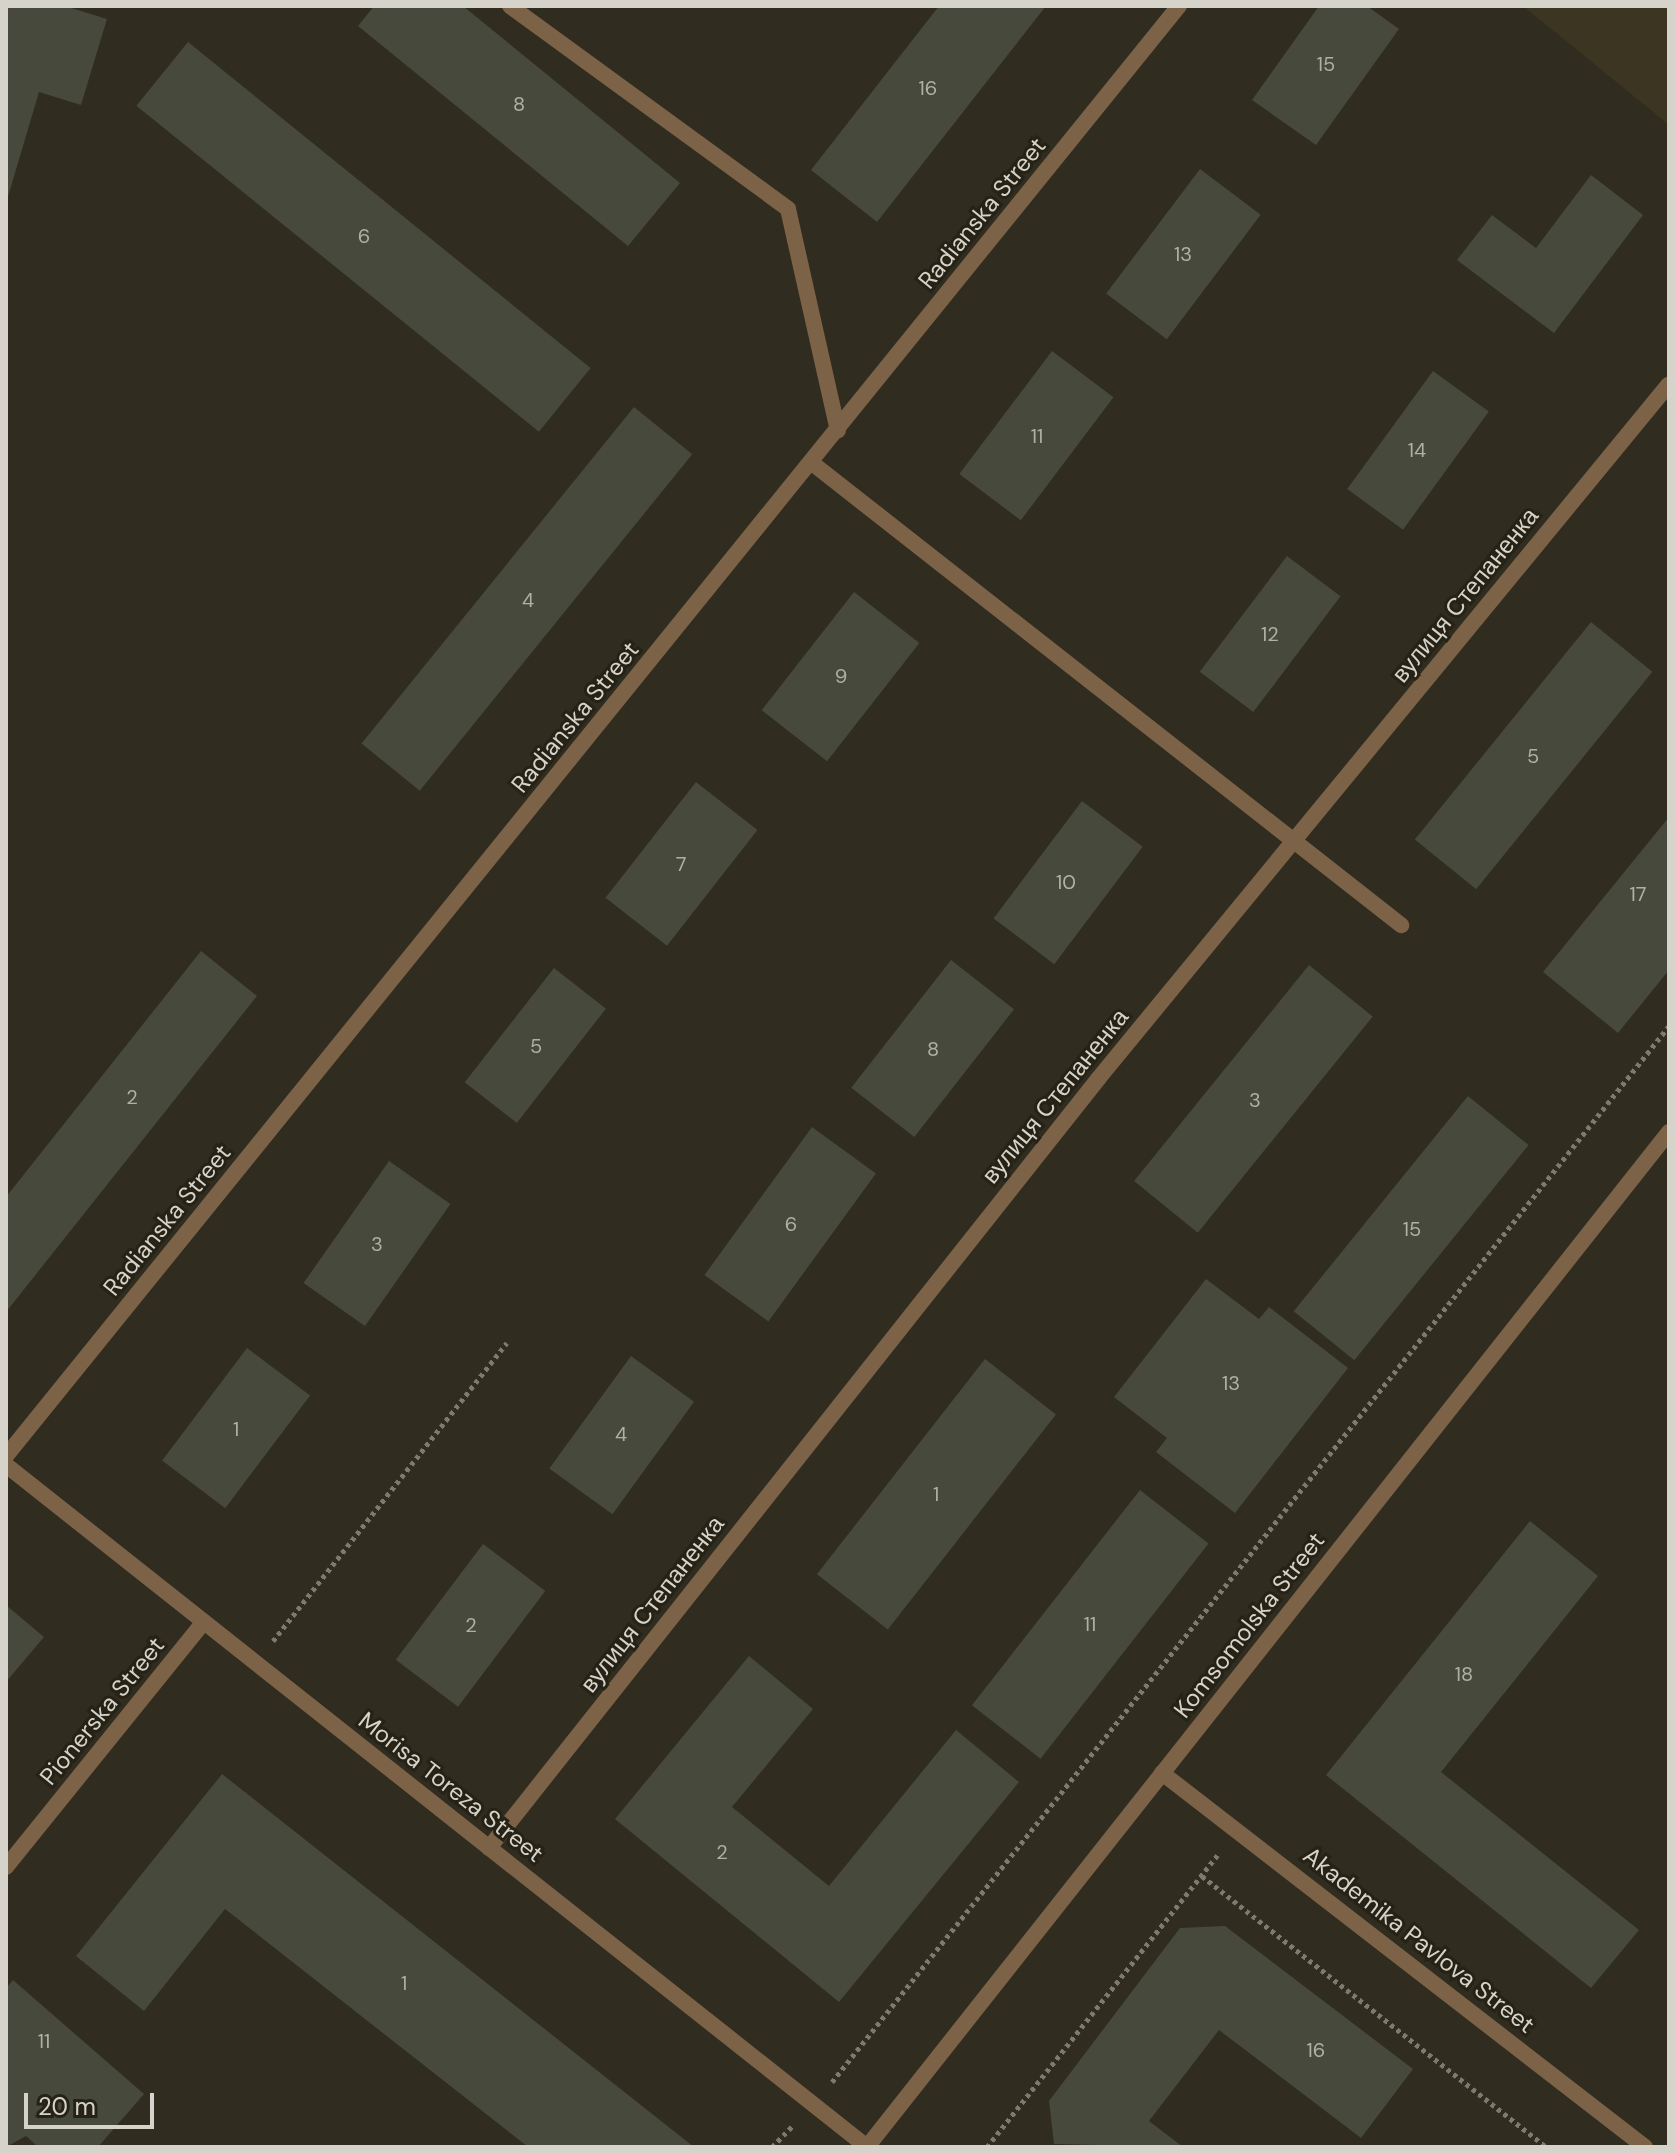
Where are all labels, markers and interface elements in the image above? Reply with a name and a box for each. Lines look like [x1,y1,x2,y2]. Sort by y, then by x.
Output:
house number: 15 [1317,52,1335,76]
house number: 16 [919,76,937,100]
house number: 8 [513,92,525,116]
street label: Radianska Street [912,132,1052,294]
house number: 6 [358,224,370,248]
house number: 13 [1174,242,1192,266]
house number: 11 [1031,424,1043,448]
house number: 14 [1408,438,1426,462]
street label: вулиця Степаненка [1386,502,1544,688]
house number: 4 [522,588,534,612]
house number: 12 [1261,622,1279,646]
street label: Radianska Street [505,636,645,798]
house number: 9 [835,664,847,688]
house number: 5 [1527,744,1539,768]
house number: 7 [676,852,686,876]
house number: 10 [1056,870,1076,894]
house number: 17 [1630,882,1646,906]
street label: вулиця Степаненка [976,1003,1134,1189]
house number: 5 [530,1034,542,1058]
house number: 8 [927,1037,939,1061]
house number: 2 [126,1085,138,1109]
house number: 3 [1249,1088,1261,1112]
street label: Radianska Street [97,1139,237,1301]
house number: 6 [785,1212,797,1236]
house number: 15 [1403,1217,1421,1241]
house number: 3 [371,1232,383,1256]
house number: 13 [1222,1371,1240,1395]
house number: 1 [233,1417,239,1441]
house number: 4 [615,1422,627,1446]
house number: 1 [933,1482,939,1506]
street label: вулиця Степаненка [574,1510,730,1698]
street label: Komsomolska Street [1168,1526,1330,1724]
house number: 11 [1084,1612,1096,1636]
house number: 2 [465,1613,477,1637]
street label: Pionerska Street [34,1631,170,1791]
house number: 18 [1455,1662,1473,1686]
street label: Morisa Toreza Street [353,1706,549,1868]
house number: 2 [716,1840,728,1864]
street label: Akademika Pavlova Street [1298,1841,1540,2039]
house number: 1 [401,1971,407,1995]
house number: 11 [38,2029,50,2053]
house number: 16 [1307,2038,1325,2062]
scale bar [28,2077,158,2127]
text: 20 m [38,2091,96,2122]

